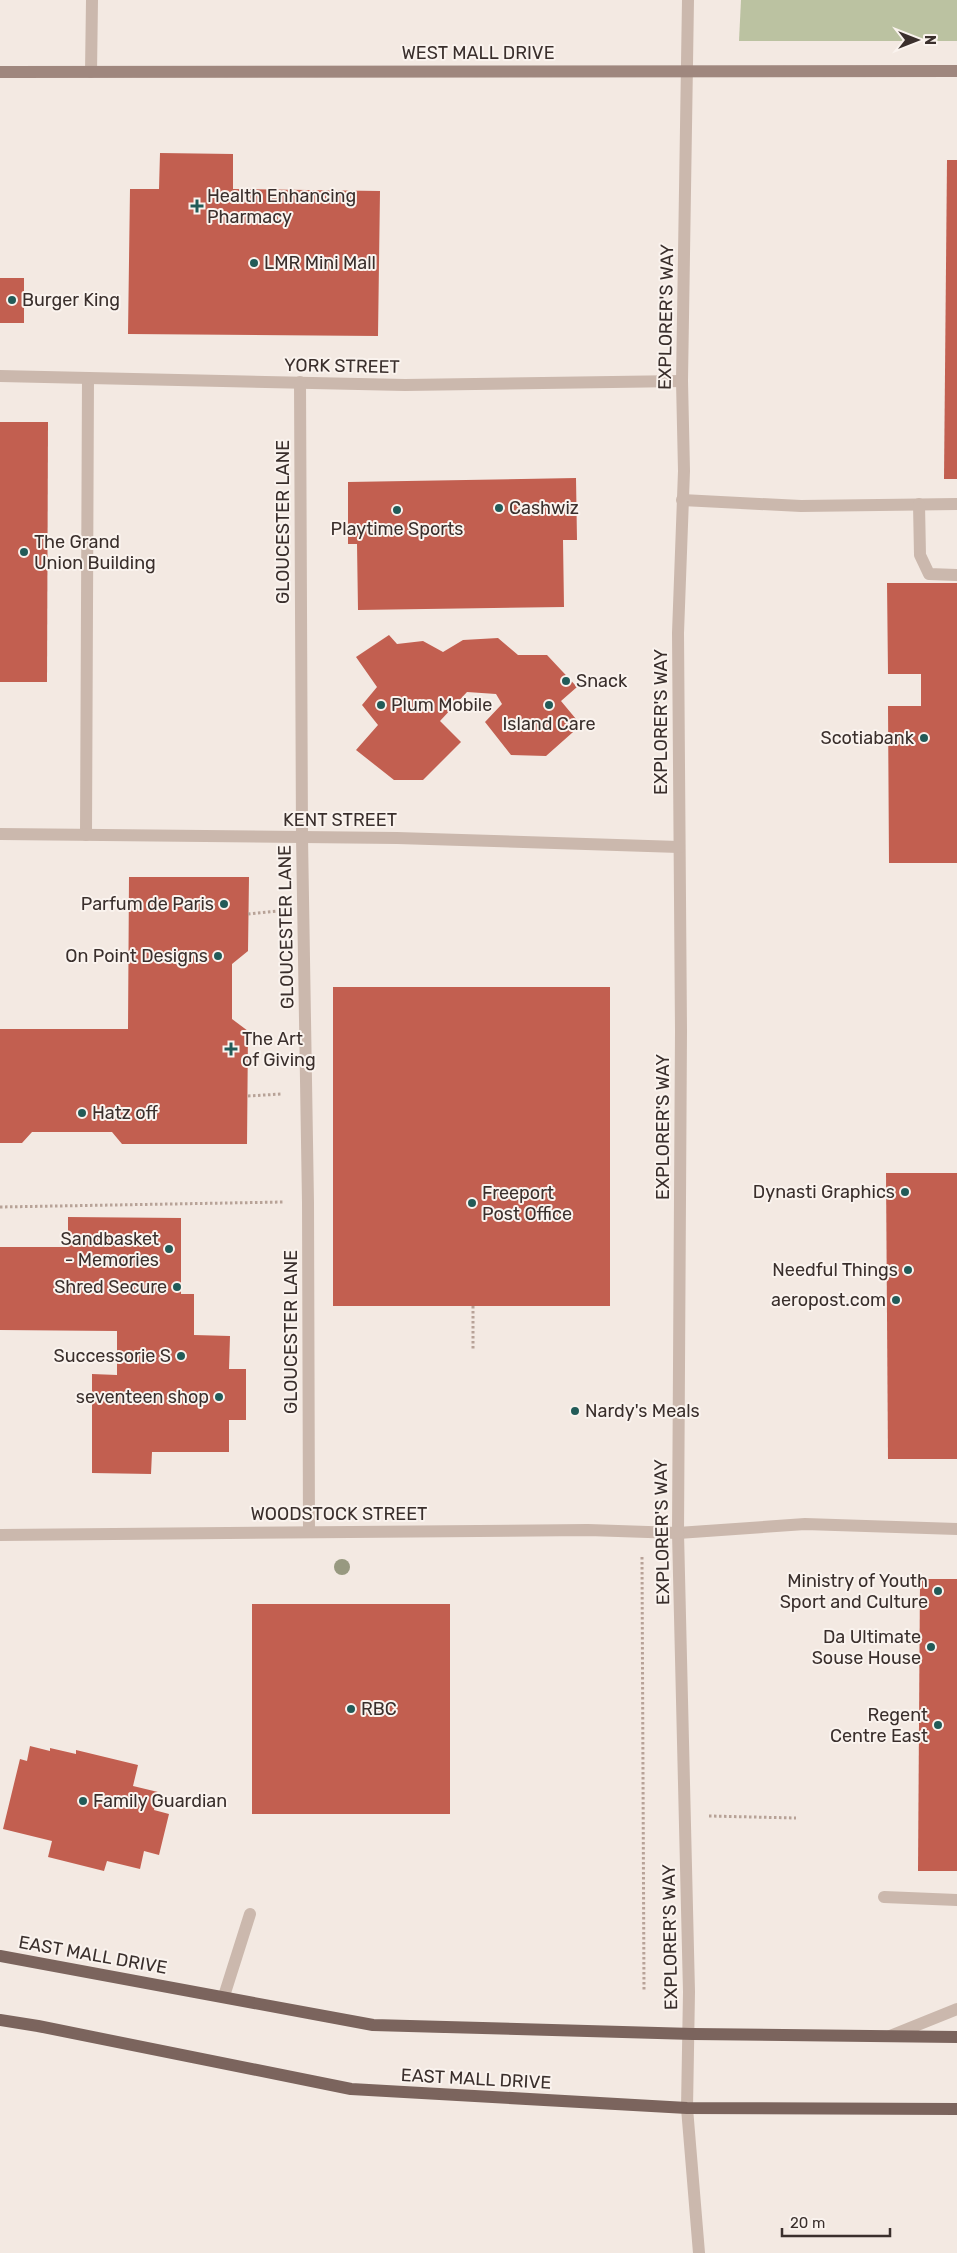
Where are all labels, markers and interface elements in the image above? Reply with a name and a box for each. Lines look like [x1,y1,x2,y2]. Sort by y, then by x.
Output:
north arrow [892,15,942,65]
text: N [921,35,938,45]
street label: WEST MALL DRIVE [401,42,555,64]
place label: Health Enhancing Pharmacy [207,185,356,228]
marker: Health Enhancing Pharmacy [191,200,203,212]
street label: EXPLORER'S WAY [654,243,678,390]
place label: LMR Mini Mall [264,252,376,274]
marker: LMR Mini Mall [248,257,260,269]
place label: Burger King [22,289,120,311]
marker: Burger King [6,294,18,306]
street label: YORK STREET [284,354,400,378]
street label: GLOUCESTER LANE [272,440,294,604]
place label: Cashwiz [509,497,579,519]
marker: Cashwiz [493,502,505,514]
marker: Playtime Sports [391,504,403,516]
place label: Playtime Sports [331,518,463,540]
place label: The Grand Union Building [34,531,156,574]
marker: The Grand Union Building [18,546,30,558]
street label: EXPLORER'S WAY [650,649,672,795]
place label: Snack [576,670,628,692]
marker: Snack [560,675,572,687]
place label: Plum Mobile [391,694,492,716]
marker: Plum Mobile [375,699,387,711]
marker: Island Care [543,699,555,711]
place label: Island Care [502,713,596,735]
place label: Scotiabank [820,727,915,749]
marker: Scotiabank [918,732,930,744]
street label: KENT STREET [283,809,397,831]
street label: GLOUCESTER LANE [274,845,298,1009]
place label: Parfum de Paris [81,893,214,915]
marker: Parfum de Paris [218,898,230,910]
place label: On Point Designs [65,945,208,967]
marker: On Point Designs [212,950,224,962]
place label: The Art of Giving [242,1028,316,1071]
marker: The Art of Giving [224,1042,238,1056]
street label: EXPLORER'S WAY [652,1054,674,1200]
place label: Hatz off [92,1102,159,1124]
marker: Hatz off [76,1107,88,1119]
place label: Dynasti Graphics [753,1181,895,1203]
place label: Freeport Post Office [482,1182,572,1225]
marker: Dynasti Graphics [899,1186,911,1198]
marker: Freeport Post Office [466,1197,478,1209]
place label: Sandbasket - Memories [61,1228,159,1271]
marker: Sandbasket - Memories [163,1243,175,1255]
street label: GLOUCESTER LANE [280,1250,302,1414]
place label: Needful Things [772,1259,898,1281]
marker: Needful Things [902,1264,914,1276]
place label: Shred Secure [54,1276,167,1298]
marker: Shred Secure [171,1281,183,1293]
place label: aeropost.com [771,1289,886,1311]
marker: aeropost.com [890,1294,902,1306]
place label: Successorie S [53,1345,171,1367]
marker: Successorie S [175,1350,187,1362]
place label: seventeen shop [76,1386,209,1408]
marker: seventeen shop [213,1391,225,1403]
place label: Nardy's Meals [585,1400,700,1422]
marker: Nardy's Meals [569,1405,581,1417]
street label: EXPLORER'S WAY [650,1458,674,1605]
street label: WOODSTOCK STREET [251,1503,427,1525]
place label: Ministry of Youth Sport and Culture [780,1570,928,1613]
marker: Ministry of Youth Sport and Culture [932,1585,944,1597]
place label: Da Ultimate Souse House [812,1626,921,1669]
marker: Da Ultimate Souse House [925,1641,937,1653]
place label: RBC [361,1698,397,1720]
marker: RBC [345,1703,357,1715]
place label: Regent Centre East [830,1704,928,1747]
marker: Regent Centre East [932,1719,944,1731]
place label: Family Guardian [93,1790,227,1812]
marker: Family Guardian [77,1795,89,1807]
street label: EXPLORER'S WAY [658,1863,682,2010]
street label: EAST MALL DRIVE [17,1931,169,1979]
street label: EAST MALL DRIVE [400,2064,552,2094]
scale bar [782,2206,890,2238]
text: 20 m [790,2214,825,2232]

